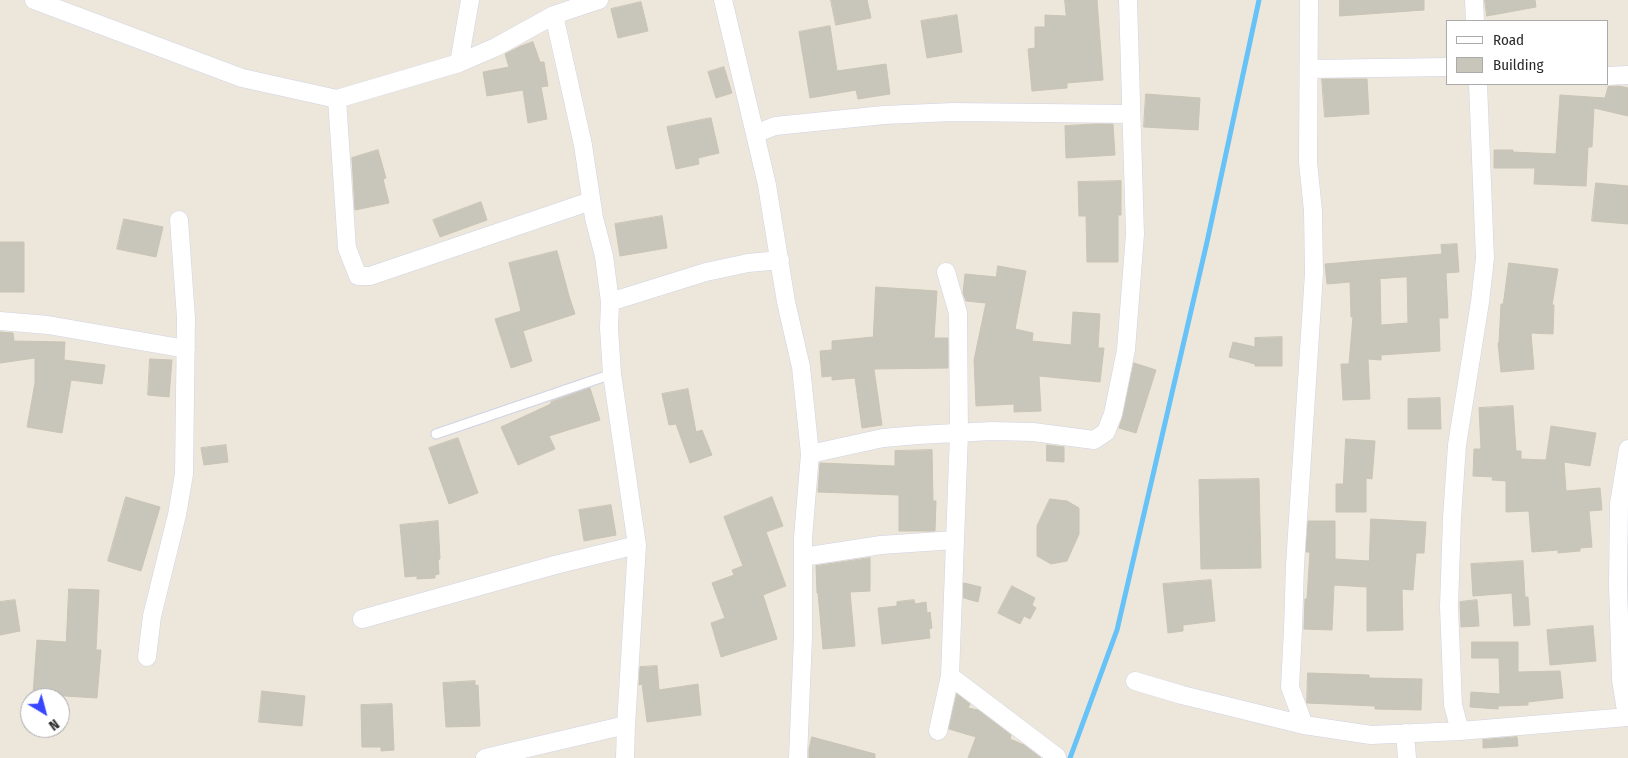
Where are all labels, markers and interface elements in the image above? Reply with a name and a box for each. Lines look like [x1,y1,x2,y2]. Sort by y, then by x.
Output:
legend [1446,20,1608,85]
text: Road [1493,31,1524,49]
text: Building [1493,56,1544,74]
north arrow [20,688,70,738]
text: N [45,715,62,734]

